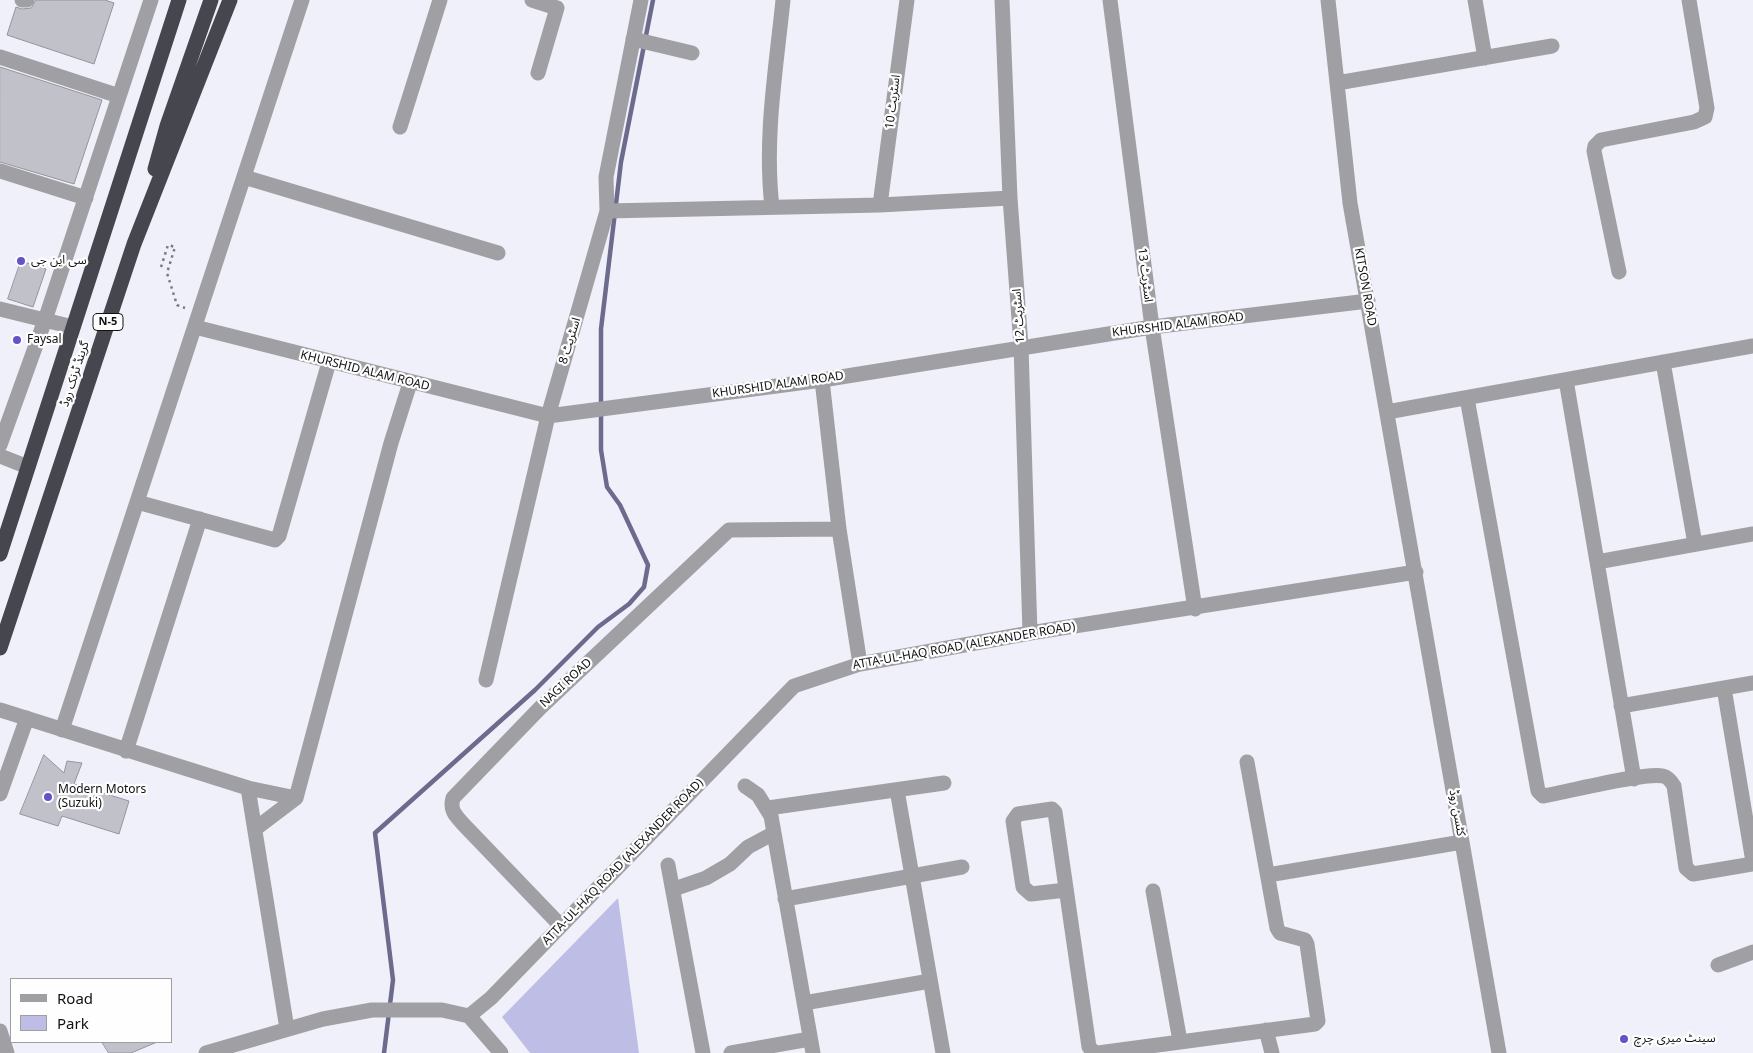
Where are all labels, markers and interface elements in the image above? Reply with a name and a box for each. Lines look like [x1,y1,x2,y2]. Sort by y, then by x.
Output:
street label: اسٹریٹ 10 [883,74,903,130]
street label: اسٹریٹ 13 [1135,247,1155,303]
street label: KITSON ROAD [1351,247,1379,327]
place label: سی این جی [31,254,87,268]
marker: سی این جی [15,255,27,267]
street label: اسٹریٹ 12 [1010,288,1028,344]
street label: KHURSHID ALAM ROAD [1111,310,1245,340]
road number: N-5 [93,314,123,331]
street label: اسٹریٹ 8 [556,316,584,366]
place label: Faysal [27,333,62,347]
marker: Faysal [11,334,23,346]
street label: گرینڈ ٹرنک روڈ [58,339,92,409]
street label: KHURSHID ALAM ROAD [299,348,431,394]
street label: KHURSHID ALAM ROAD [711,369,845,401]
street label: ATTA-UL-HAQ ROAD (ALEXANDER ROAD) [852,619,1076,673]
street label: NAGI ROAD [537,655,595,711]
street label: ATTA-UL-HAQ ROAD (ALEXANDER ROAD) [539,776,707,948]
place label: Modern Motors (Suzuki) [58,783,146,811]
street label: کٹسن روڈ [1446,789,1468,837]
marker: Modern Motors (Suzuki) [42,791,54,803]
legend [10,978,172,1043]
text: Road [57,988,93,1008]
text: Park [57,1013,89,1033]
place label: سینٹ میری چرچ [1634,1032,1716,1046]
marker: سینٹ میری چرچ [1618,1033,1630,1045]

